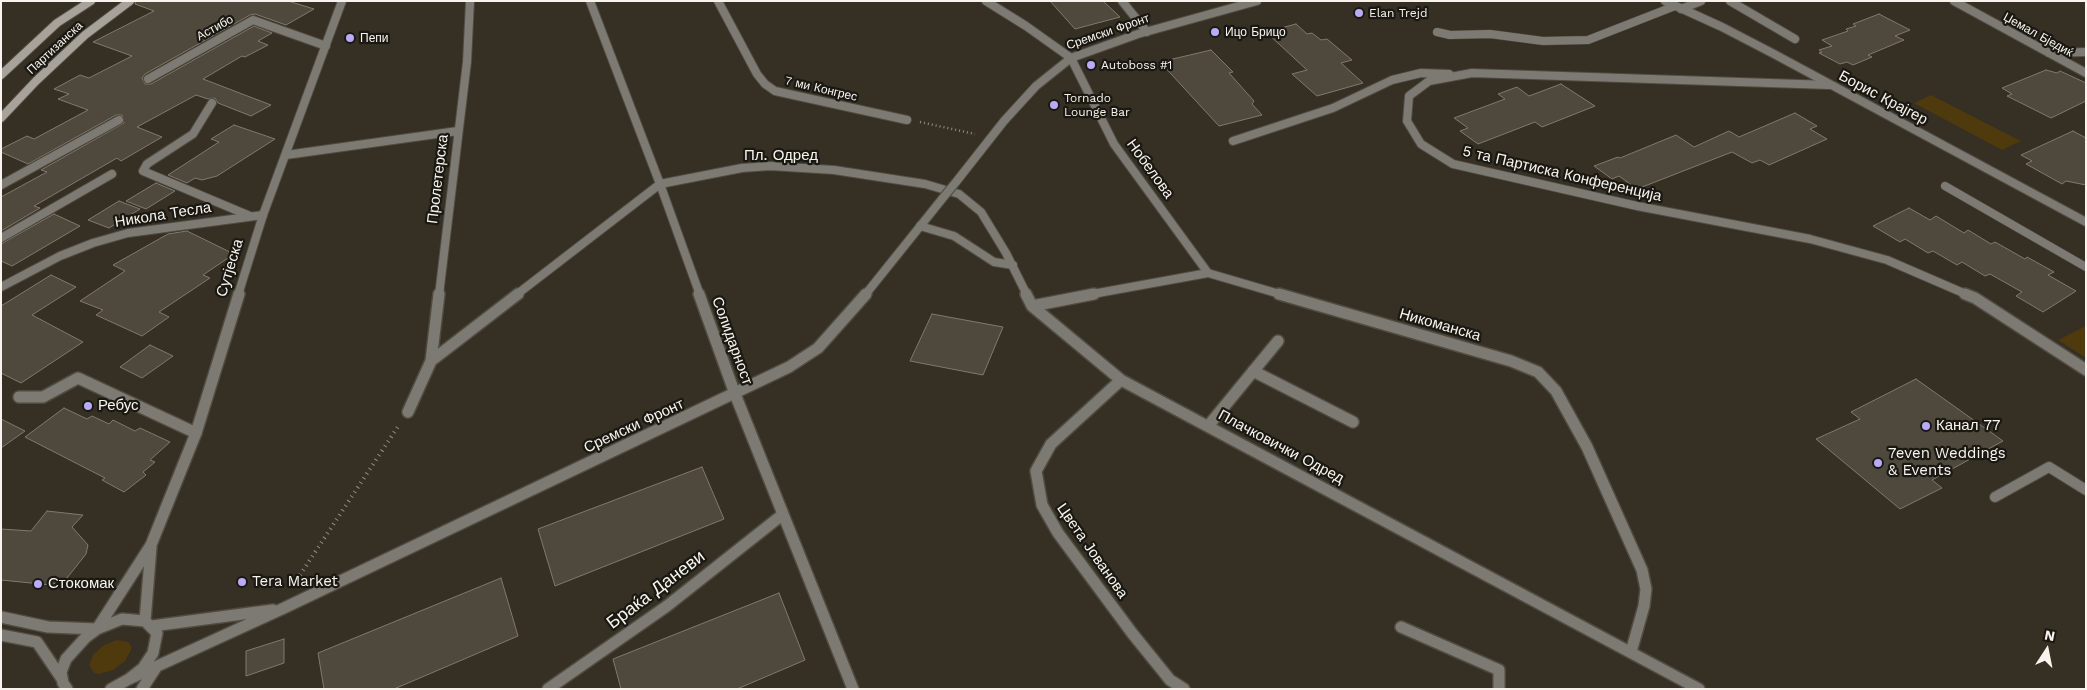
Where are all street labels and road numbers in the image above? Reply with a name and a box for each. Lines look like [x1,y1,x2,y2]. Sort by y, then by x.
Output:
street label: Џемал Бједиќ [2001,10,2075,60]
street label: Сремски Фронт [1065,11,1151,53]
street label: Астибо [194,12,236,44]
street label: Партизанска [24,19,86,77]
street label: Борис Крајгер [1835,67,1931,129]
street label: 7 ми Конгрес [783,74,859,104]
street label: Пролетерска [424,133,452,225]
street label: Нобелова [1122,136,1178,202]
street label: 5 та Партиска Конференција [1461,142,1663,206]
street label: Пл. Одред [744,147,818,165]
street label: Никола Тесла [113,198,213,232]
street label: Сутјеска [213,237,247,299]
street label: Солидарност [708,295,756,387]
street label: Никоманска [1397,305,1483,345]
street label: Сремски Фронт [581,395,687,457]
street label: Плачковички Одред [1215,406,1347,488]
street label: Цвета Јованова [1053,500,1131,602]
street label: Браќа Даневи [603,546,709,634]

